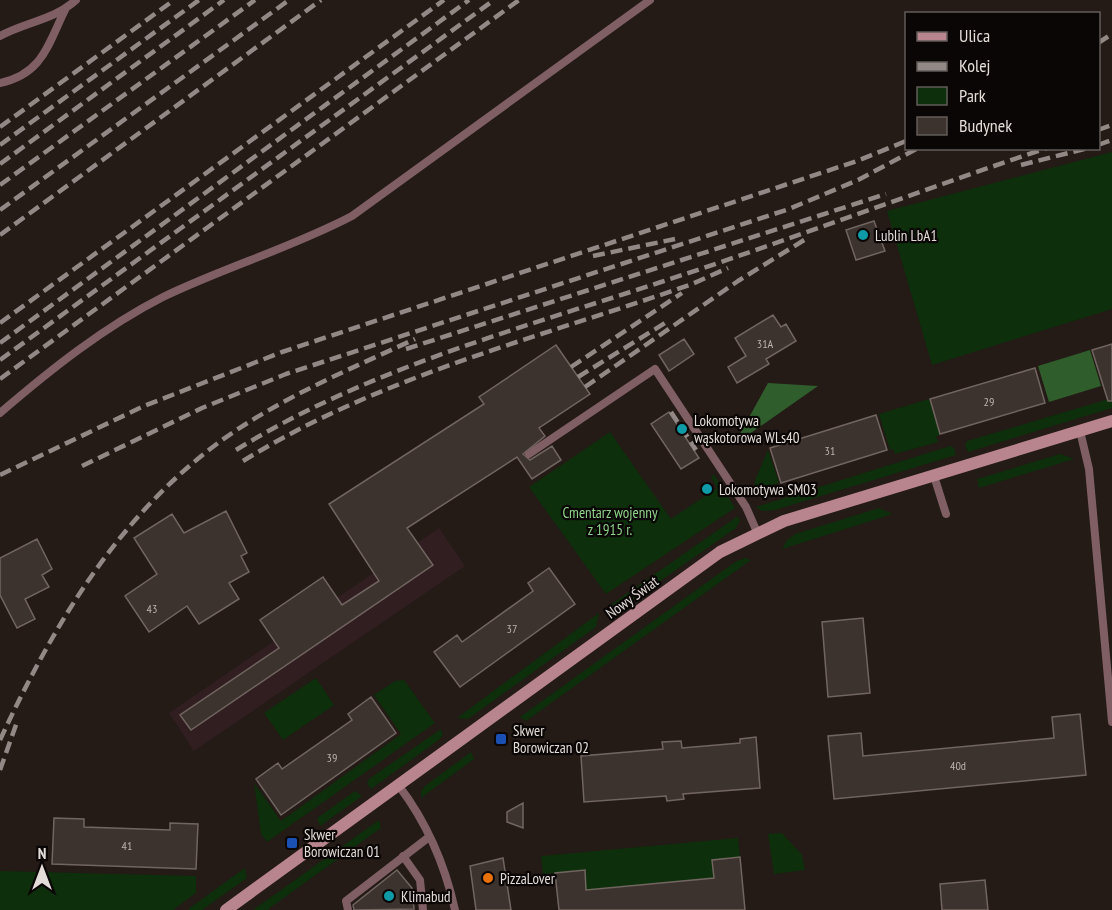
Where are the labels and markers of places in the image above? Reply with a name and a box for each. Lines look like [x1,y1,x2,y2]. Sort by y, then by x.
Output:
place label: Lublin LbA1 [875,226,937,245]
marker: Lublin LbA1 [856,228,870,242]
place label: Lokomotywa wąskotorowa WLs40 [694,411,800,447]
marker: Lokomotywa wąskotorowa WLs40 [675,422,689,436]
place label: Lokomotywa SM03 [719,480,817,499]
marker: Lokomotywa SM03 [700,482,714,496]
place label: Skwer Borowiczan 02 [513,721,589,757]
marker: Skwer Borowiczan 02 [494,732,508,746]
place label: Skwer Borowiczan 01 [304,825,380,861]
marker: Skwer Borowiczan 01 [285,836,299,850]
place label: PizzaLover [500,869,556,888]
marker: PizzaLover [481,871,495,885]
place label: Klimabud [401,887,450,906]
marker: Klimabud [382,889,396,903]

